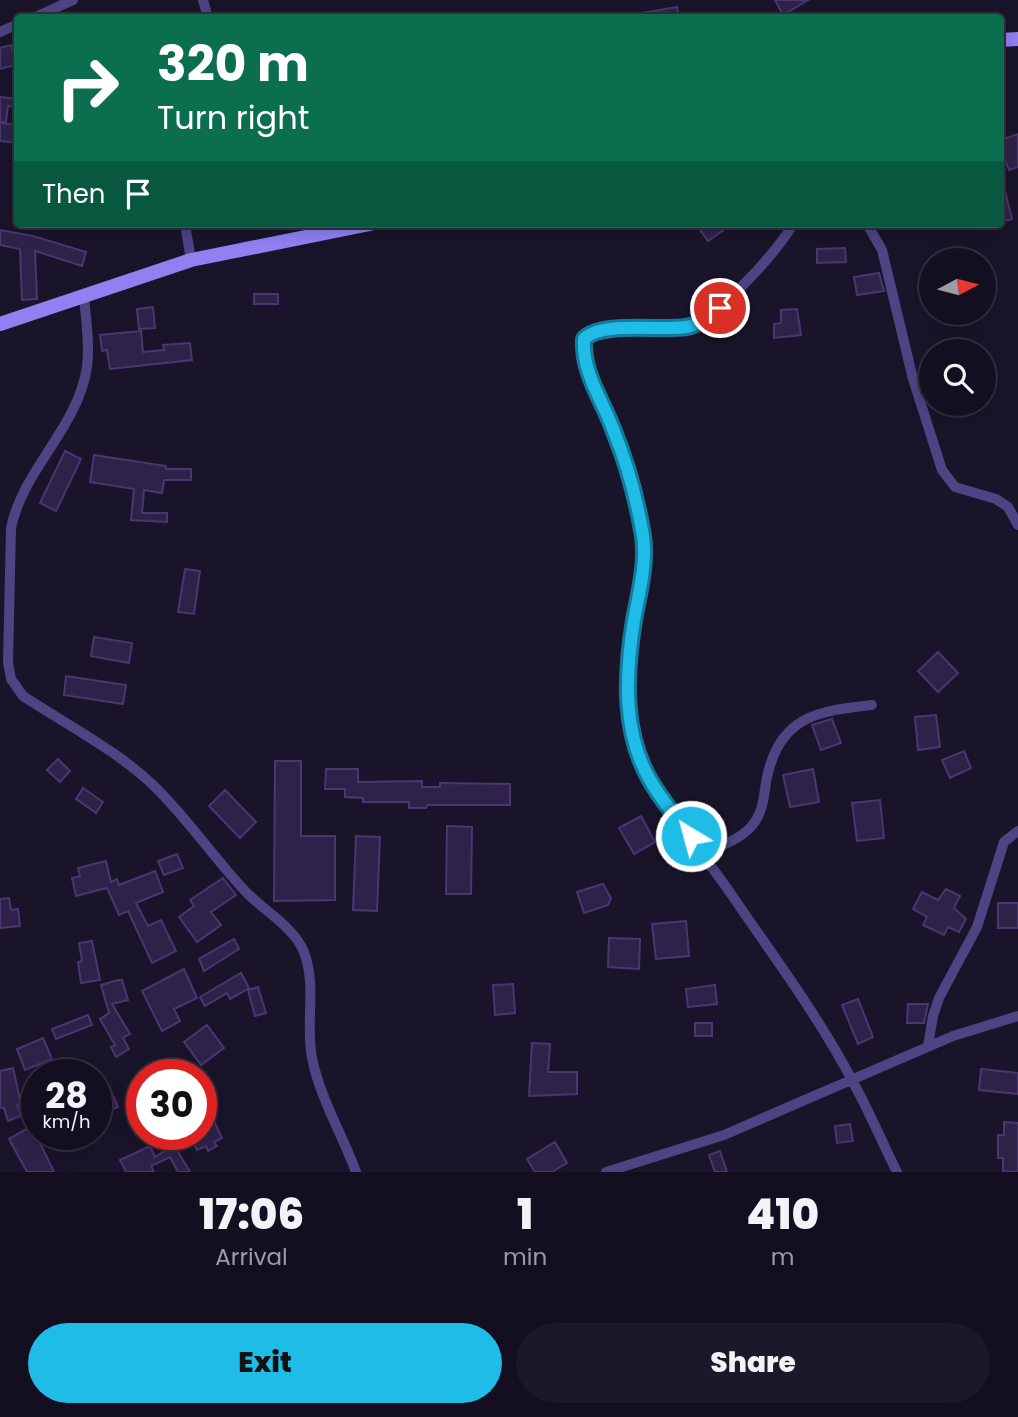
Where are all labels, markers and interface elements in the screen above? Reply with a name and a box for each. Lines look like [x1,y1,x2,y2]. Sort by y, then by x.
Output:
text: 320 m [157,30,309,98]
icon: right [42,42,133,133]
text: Turn right [157,95,309,140]
icon: arrive [119,175,157,213]
text: Then [42,176,105,212]
north arrow [919,248,996,326]
map controls [919,248,996,416]
pin [690,278,750,338]
icon: arrive [701,289,739,327]
button: search [919,339,996,416]
position arrow [654,799,728,873]
speed limit sign: 30 [126,1059,217,1150]
text: 28 [45,1071,88,1120]
text: km/h [43,1109,90,1134]
text: 17:06 [199,1185,304,1244]
text: 1 [517,1185,533,1244]
text: 410 [746,1185,819,1244]
text: Arrival [215,1241,288,1273]
text: min [503,1241,547,1273]
text: m [771,1241,794,1273]
button: Exit [28,1323,502,1403]
button: Share [516,1323,990,1403]

